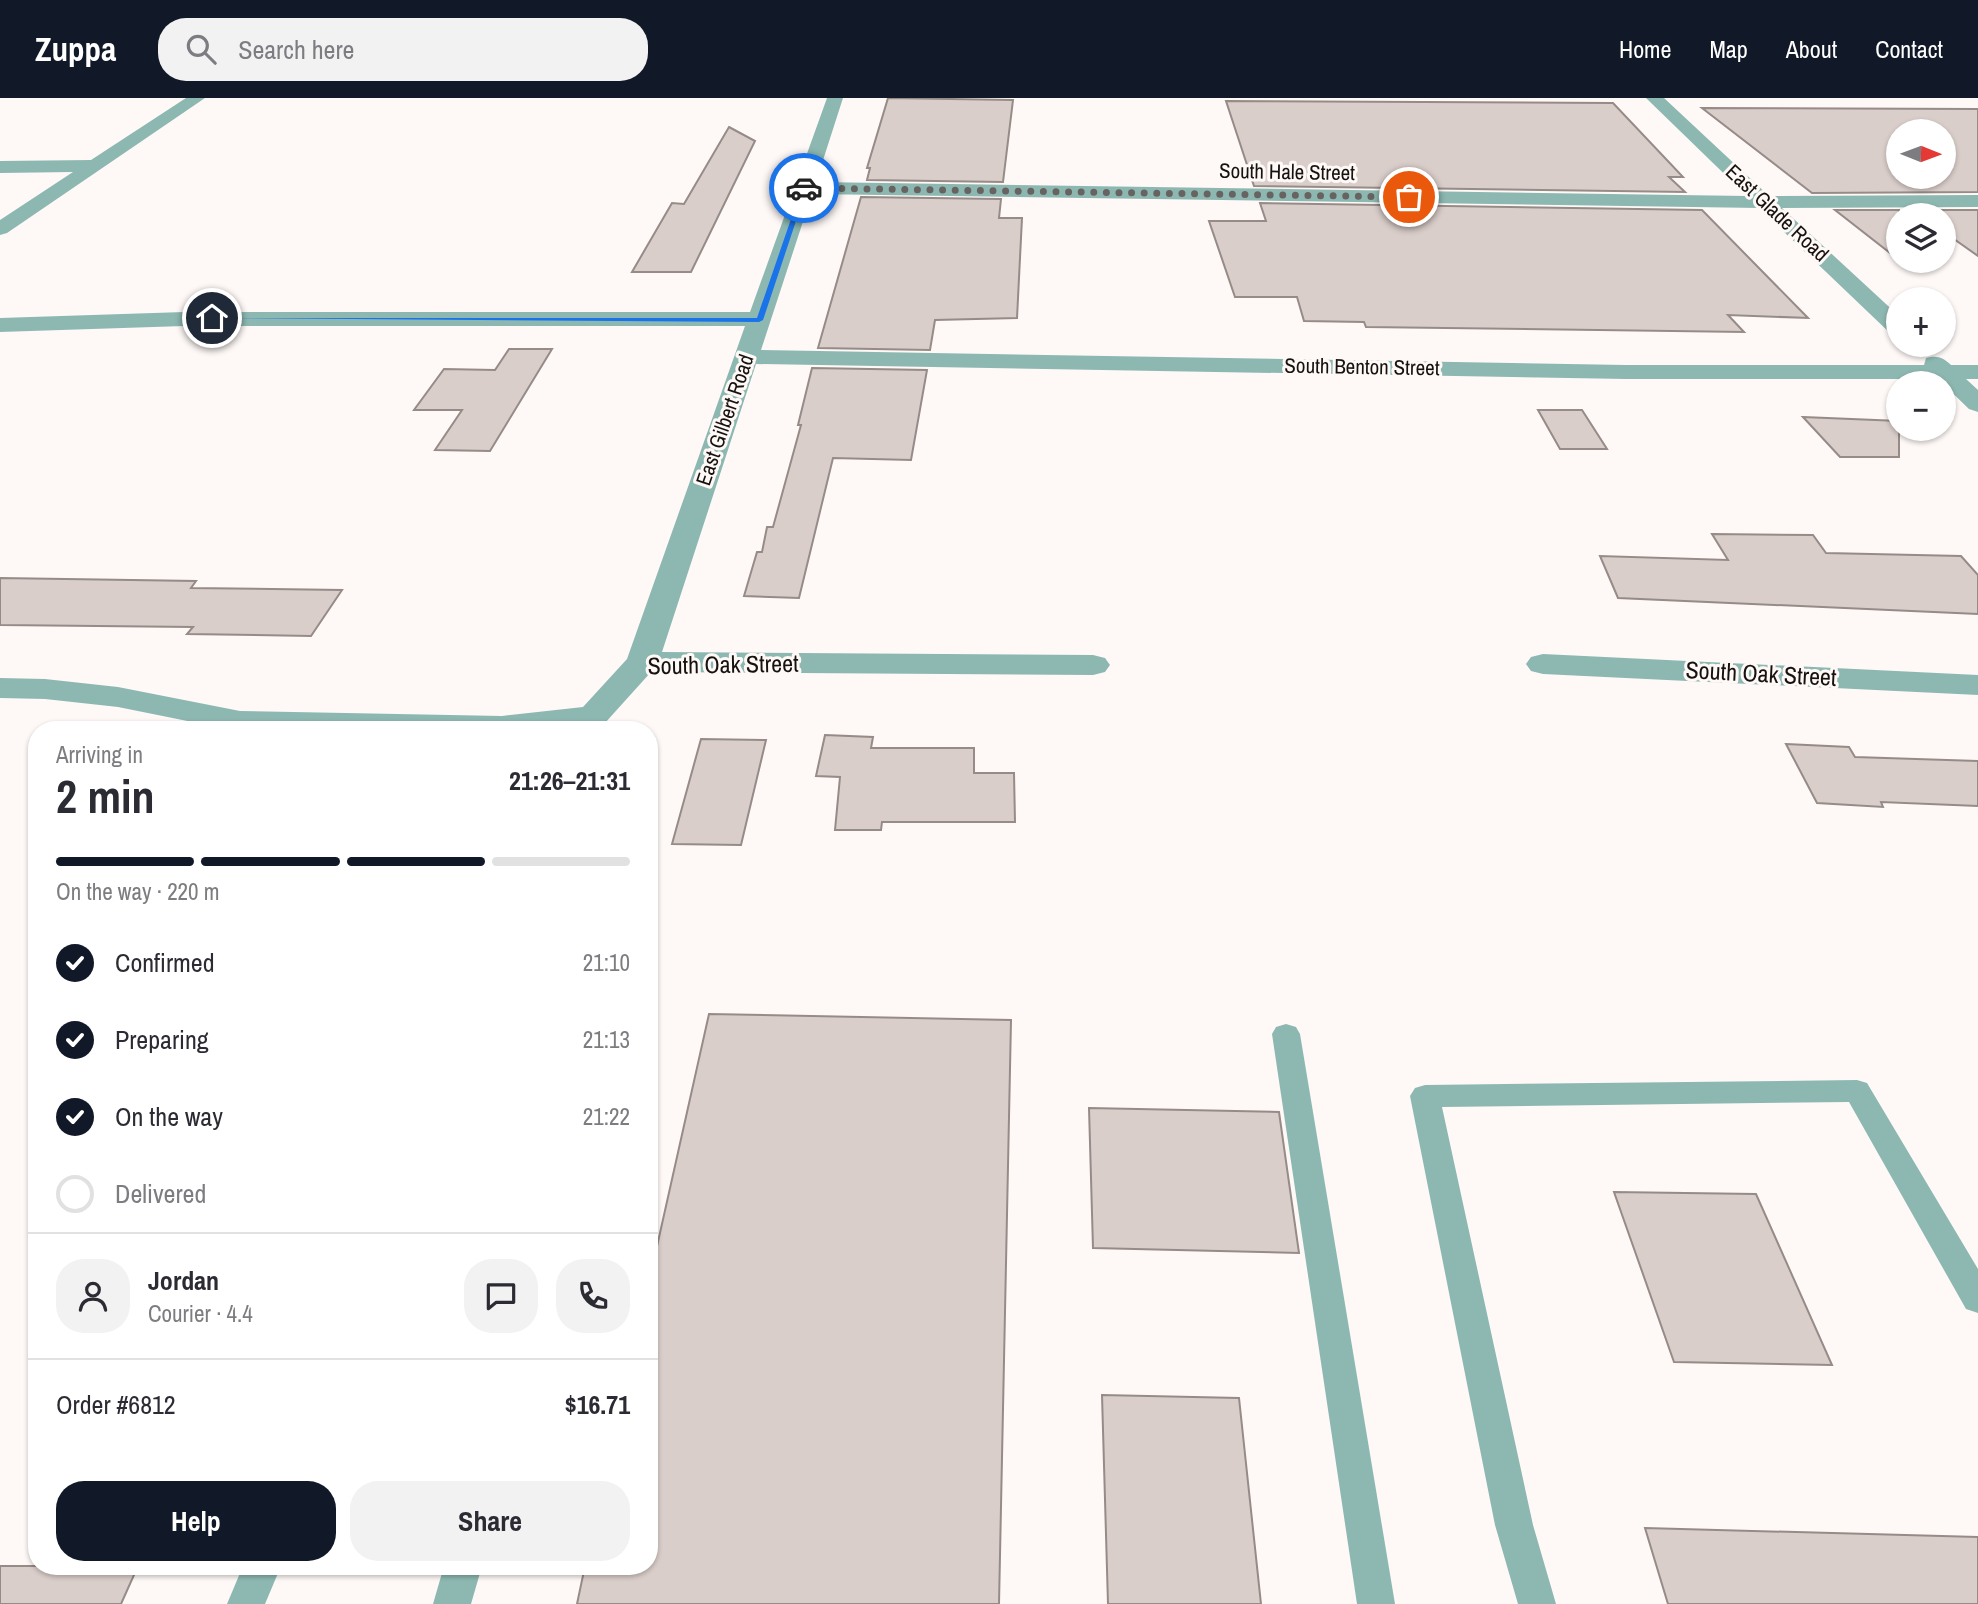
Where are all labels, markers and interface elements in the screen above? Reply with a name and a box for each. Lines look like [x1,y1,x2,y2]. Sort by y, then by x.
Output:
search box [158,18,648,81]
text: Zuppa [35,27,116,71]
icon: search [182,30,220,68]
text: Search here [238,32,354,67]
text: Home [1619,33,1671,65]
text: Map [1709,33,1748,65]
text: About [1786,33,1837,65]
text: Contact [1875,33,1943,65]
north arrow [1886,119,1956,189]
map controls [1886,119,1956,441]
courier [769,153,839,223]
street label: South Hale Street [1219,156,1355,187]
street label: East Glade Road [1719,157,1835,268]
pin [1379,167,1439,227]
icon: car [785,169,823,207]
icon: bag [1390,178,1428,216]
button: layers [1886,203,1956,273]
button: + [1886,287,1956,357]
pin [182,288,242,348]
icon: home [193,299,231,337]
street label: East Gilbert Road [689,350,761,489]
street label: South Benton Street [1284,351,1440,382]
button: − [1886,371,1956,441]
street label: South Oak Street [647,647,799,681]
street label: South Oak Street [1685,653,1838,693]
text: Arriving in [56,739,143,770]
text: 21:26–21:31 [509,763,630,798]
text: 2 min [56,765,155,827]
text: On the way · 220 m [56,876,220,907]
icon: check [56,944,94,982]
text: Confirmed [115,945,215,980]
text: 21:10 [583,947,630,978]
icon: check [56,1021,94,1059]
text: Preparing [115,1022,209,1057]
text: 21:13 [583,1024,630,1055]
icon: check [56,1098,94,1136]
text: On the way [115,1099,223,1134]
text: 21:22 [583,1101,630,1132]
text: Delivered [115,1176,206,1211]
button: person [56,1259,130,1333]
button: chat [464,1259,538,1333]
button: phone [556,1259,630,1333]
text: Jordan [148,1263,219,1298]
text: Courier · 4.4 [148,1298,253,1329]
text: Order #6812 [56,1387,176,1422]
text: $16.71 [565,1387,630,1422]
button: Help [56,1481,336,1561]
button: Share [350,1481,630,1561]

